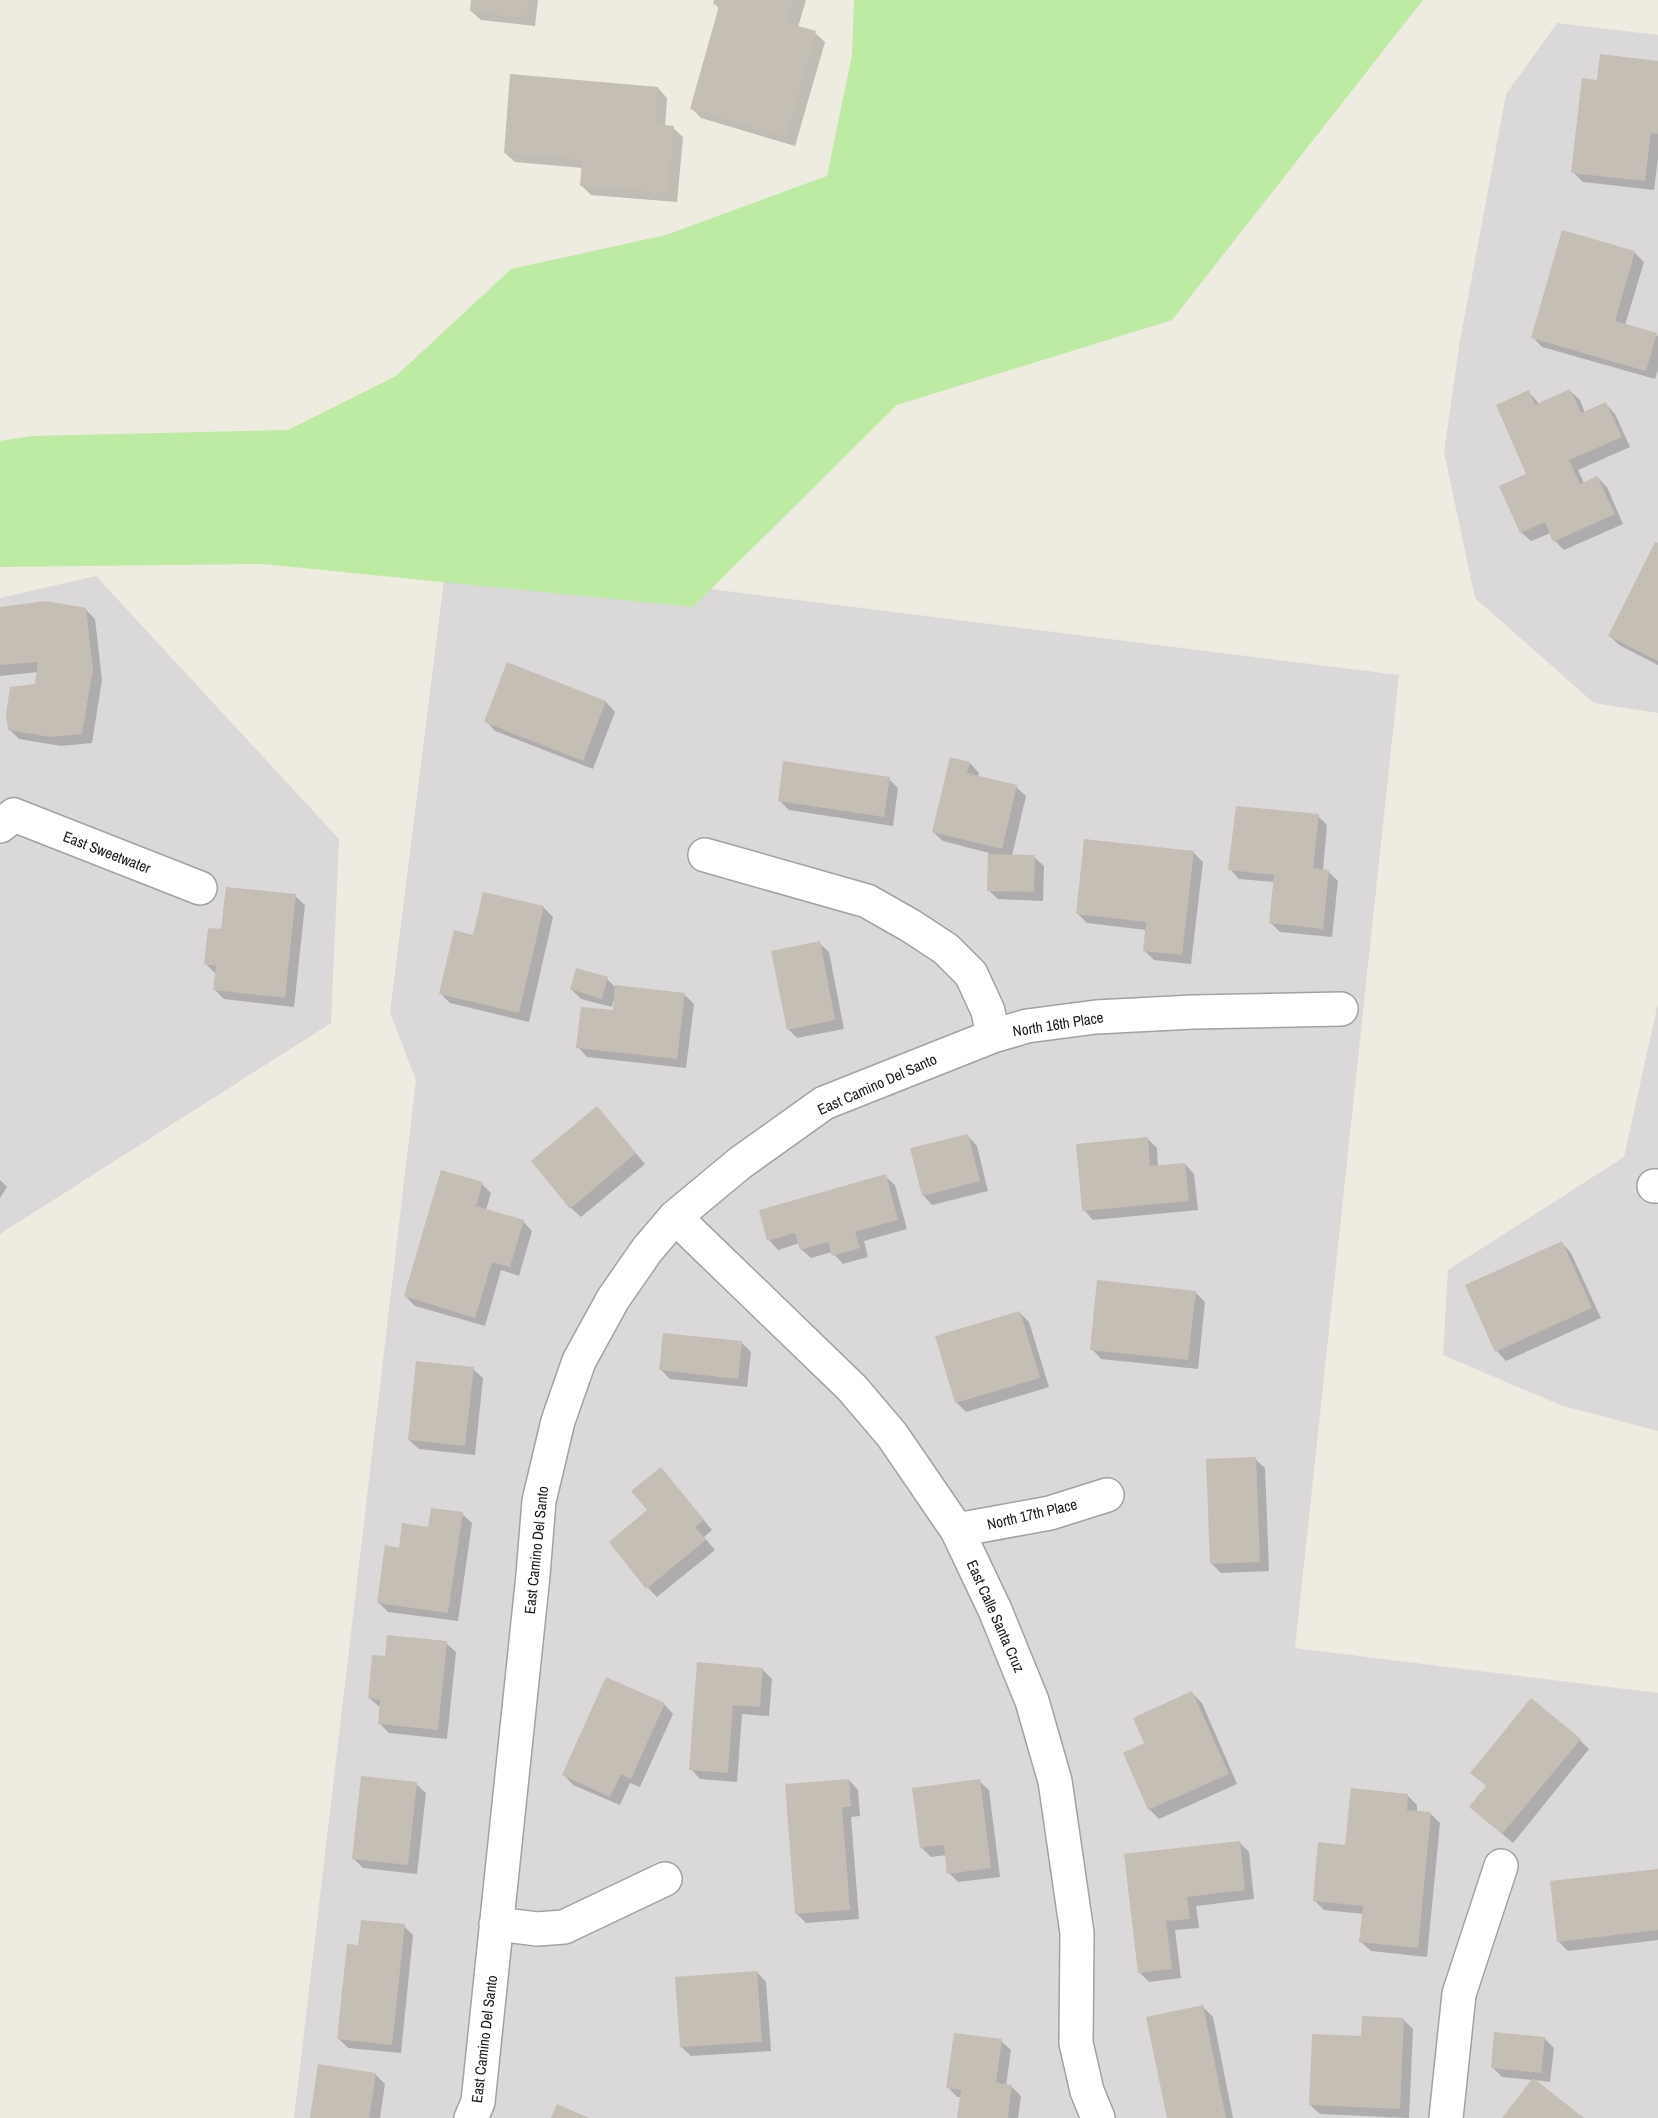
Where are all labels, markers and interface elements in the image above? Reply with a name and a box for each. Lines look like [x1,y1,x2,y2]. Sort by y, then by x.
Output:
street label: East Sweetwater [60,826,154,878]
street label: North 16th Place [1011,1006,1105,1042]
street label: East Camino Del Santo [814,1048,940,1120]
street label: East Camino Del Santo [519,1485,553,1615]
street label: North 17th Place [985,1493,1079,1535]
street label: East Calle Santa Cruz [962,1556,1030,1676]
street label: East Camino Del Santo [466,1974,502,2104]

